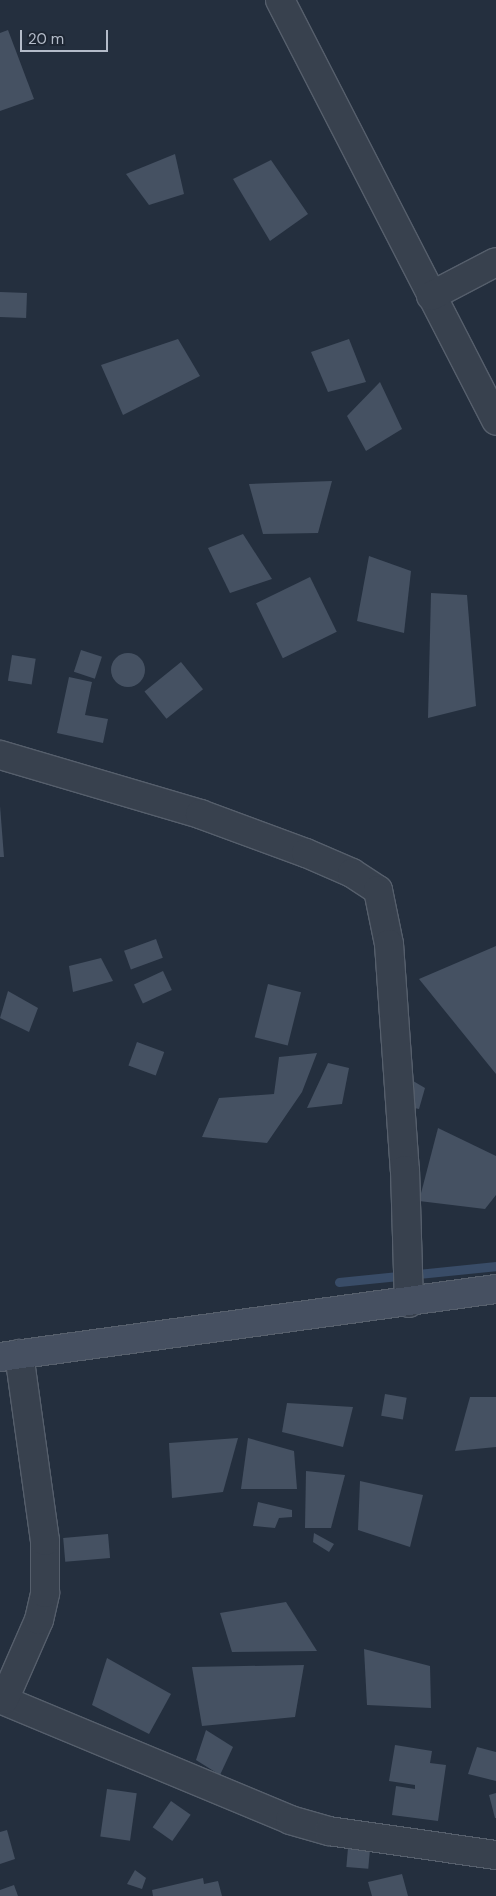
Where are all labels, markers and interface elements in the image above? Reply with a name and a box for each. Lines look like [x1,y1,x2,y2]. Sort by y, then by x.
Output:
scale bar [22,20,110,52]
text: 20 m [28,29,64,49]

